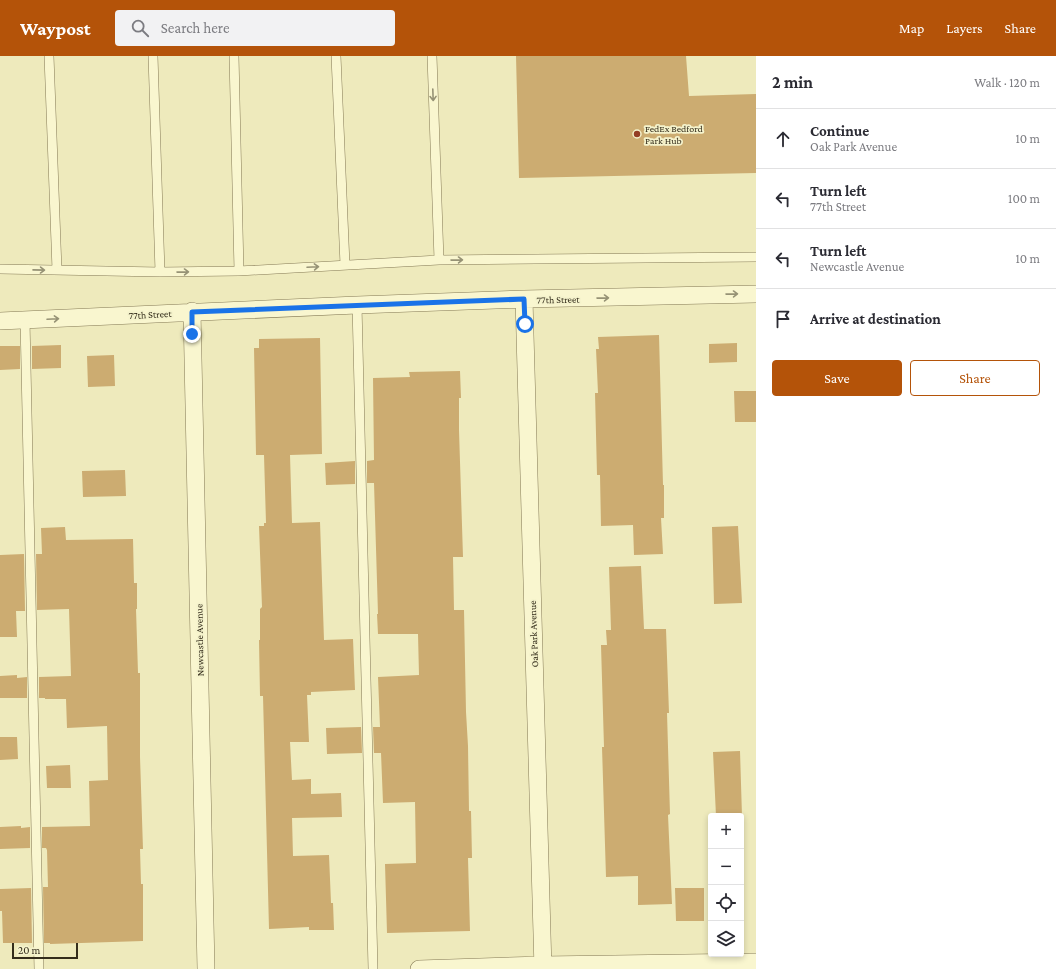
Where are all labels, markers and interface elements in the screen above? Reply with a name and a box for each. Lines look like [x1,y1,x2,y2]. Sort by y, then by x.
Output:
search box [115,10,395,46]
icon: search [129,17,151,39]
text: Waypost [20,18,91,39]
text: Search here [161,20,229,36]
text: Map [899,20,924,36]
text: Layers [946,20,983,36]
text: Share [1005,20,1036,36]
text: 2 min [772,73,813,92]
text: Walk · 120 m [974,75,1040,90]
one-way arrow [429,88,437,101]
place label: FedEx Bedford Park Hub [645,123,704,146]
text: Continue [810,123,869,139]
icon: ahead [772,128,794,150]
marker: FedEx Bedford Park Hub [632,129,642,139]
text: 10 m [1015,131,1040,146]
text: Oak Park Avenue [810,139,897,154]
text: Turn left [810,183,866,199]
icon: left [772,188,794,210]
text: 100 m [1008,191,1040,206]
text: 77th Street [810,199,866,214]
text: Turn left [810,243,866,259]
icon: left [772,248,794,270]
text: 10 m [1015,251,1040,266]
one-way arrow [450,256,463,264]
text: Newcastle Avenue [810,259,904,274]
one-way arrow [306,263,319,271]
one-way arrow [32,266,45,274]
one-way arrow [176,268,189,276]
one-way arrow [725,291,738,298]
street label: 77th Street [536,294,580,305]
one-way arrow [596,294,609,301]
street label: 77th Street [128,308,173,321]
icon: arrive [772,308,794,330]
text: Arrive at destination [810,311,941,327]
one-way arrow [46,315,59,322]
route start [516,315,534,333]
route end [183,325,201,343]
button: Save [772,360,902,396]
button: Share [910,360,1040,396]
street label: Oak Park Avenue [527,600,540,668]
street label: Newcastle Avenue [193,603,206,676]
map controls [708,813,744,957]
button: + [708,813,744,849]
button: − [708,849,744,885]
button: locate [708,885,744,921]
button: layers [708,921,744,957]
scale bar [12,941,78,960]
text: 20 m [18,944,40,956]

